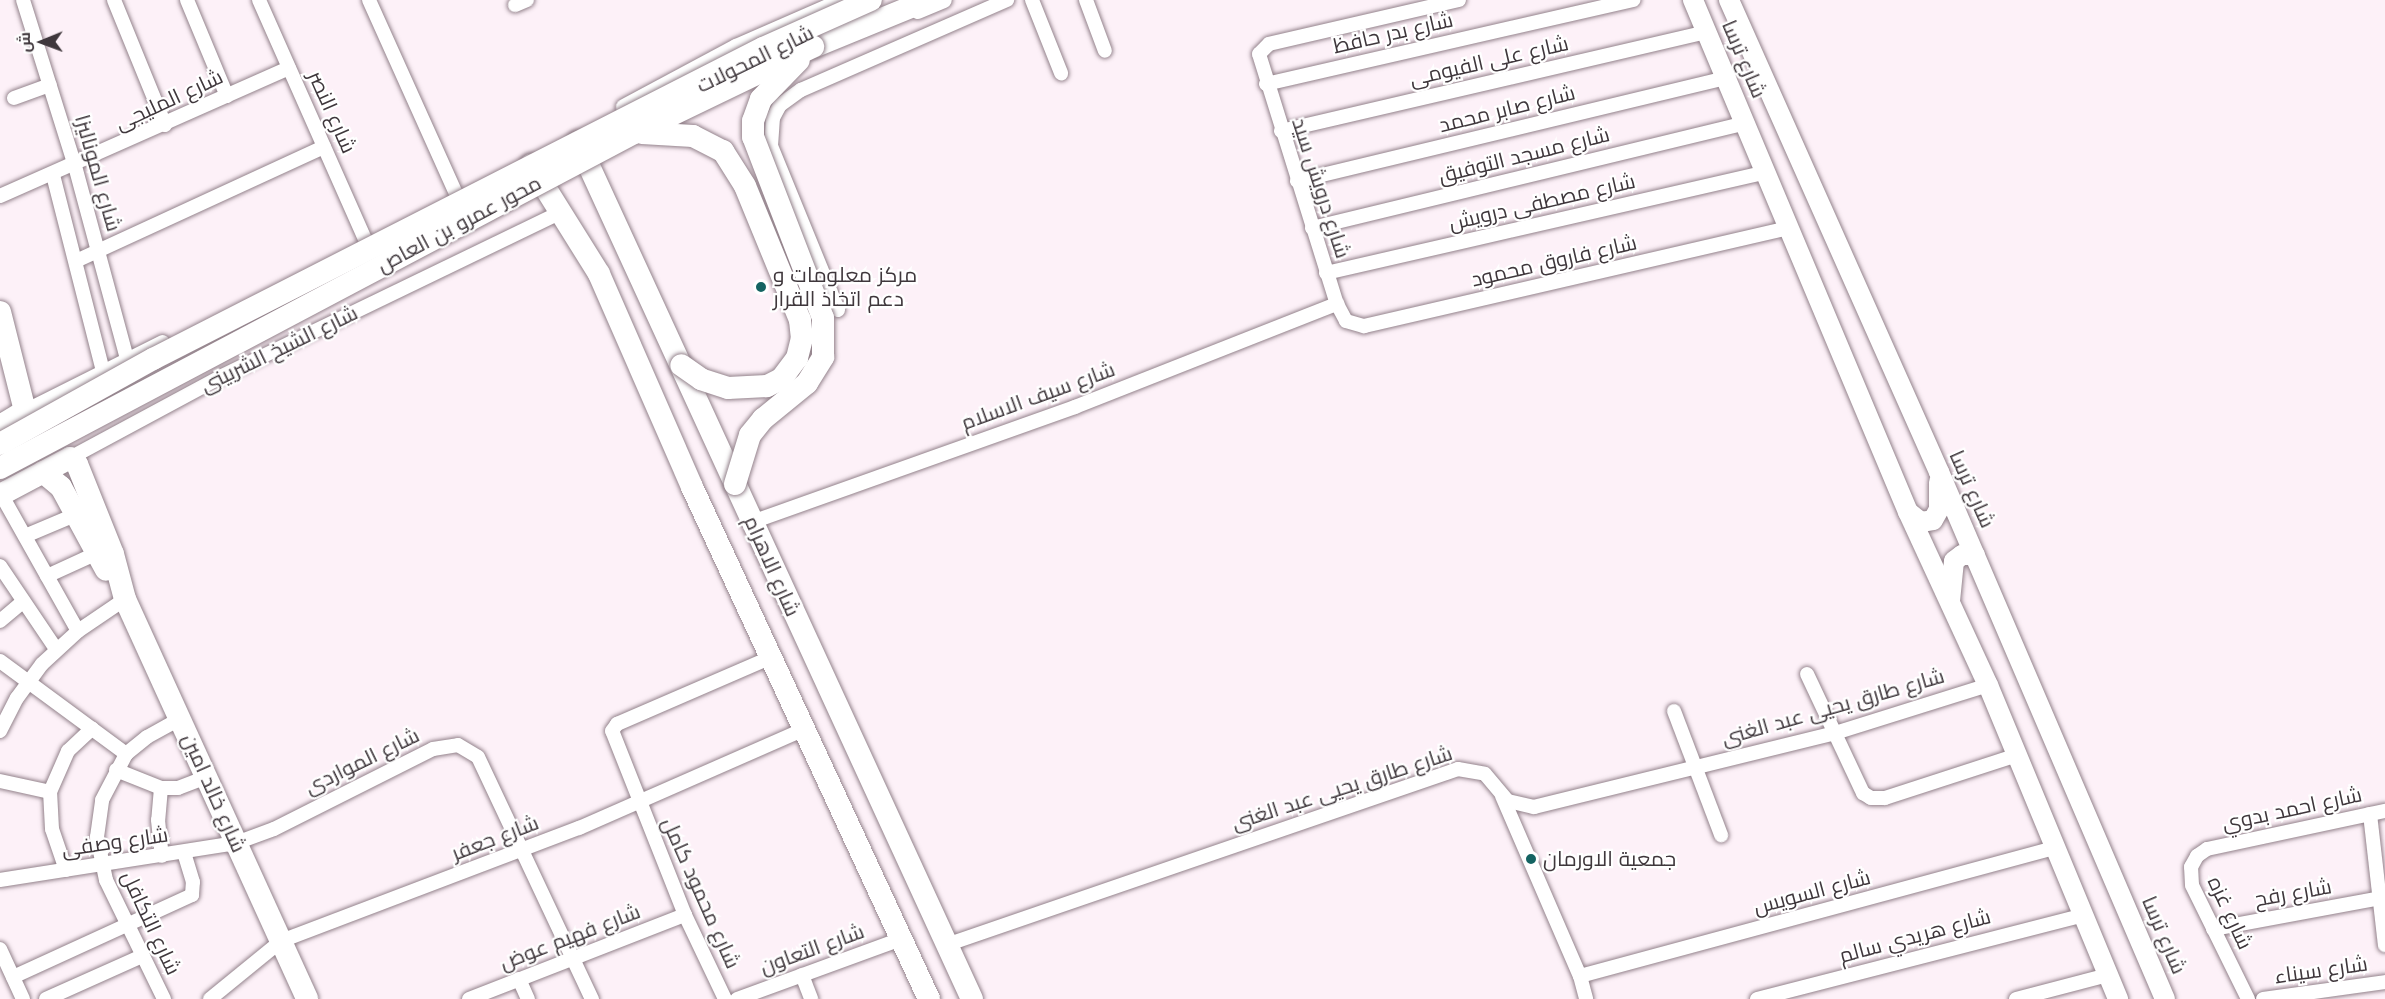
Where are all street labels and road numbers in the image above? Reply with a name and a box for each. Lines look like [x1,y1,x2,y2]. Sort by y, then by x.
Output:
street label: شارع بدر حافظ [1331,7,1455,59]
street label: شارع ترسا [1716,16,1772,102]
street label: شارع المحولات [692,20,818,98]
street label: شارع على الفيومى [1407,30,1571,92]
street label: شارع المليجى [111,64,227,136]
street label: شارع النصر [303,67,361,157]
street label: شارع صابر محمد [1436,80,1578,138]
street label: شارع الموناليزا [69,112,127,234]
street label: شارع درويش سيد [1286,115,1356,261]
street label: شارع مسجد التوفيق [1436,122,1612,188]
street label: شارع مصطفى درويش [1446,168,1638,236]
street label: محور عمرو بن العاص [373,170,545,278]
street label: شارع فاروق محمود [1469,230,1639,292]
street label: شارع الشيخ الشربينى [196,300,362,398]
street label: شارع سيف الاسلام [958,356,1118,436]
street label: شارع ترسا [1944,446,2000,532]
street label: شارع الاهرام [739,512,805,620]
street label: شارع طارق يحيى عبد الغنى [1719,663,1947,751]
street label: شارع المواردى [301,722,423,800]
street label: شارع خالد امين [177,730,251,856]
street label: شارع طارق يحيى عبد الغنى [1228,740,1456,836]
street label: شارع احمد بدوي [2220,782,2364,836]
street label: شارع جعفر [448,810,542,866]
street label: شارع محمود كامل [656,814,746,972]
street label: شارع وصفى [60,822,170,862]
street label: شارع السويس [1751,864,1873,920]
street label: شارع التكافل [116,867,186,979]
street label: شارع غزه [2202,873,2258,953]
street label: شارع رفح [2252,874,2334,912]
street label: شارع ترسا [2136,892,2192,978]
street label: شارع فهيم عوض [496,899,644,975]
street label: شارع هريدي سالم [1836,904,1994,968]
street label: شارع التعاون [756,918,868,980]
street label: شارع سيناء [2273,951,2369,989]

